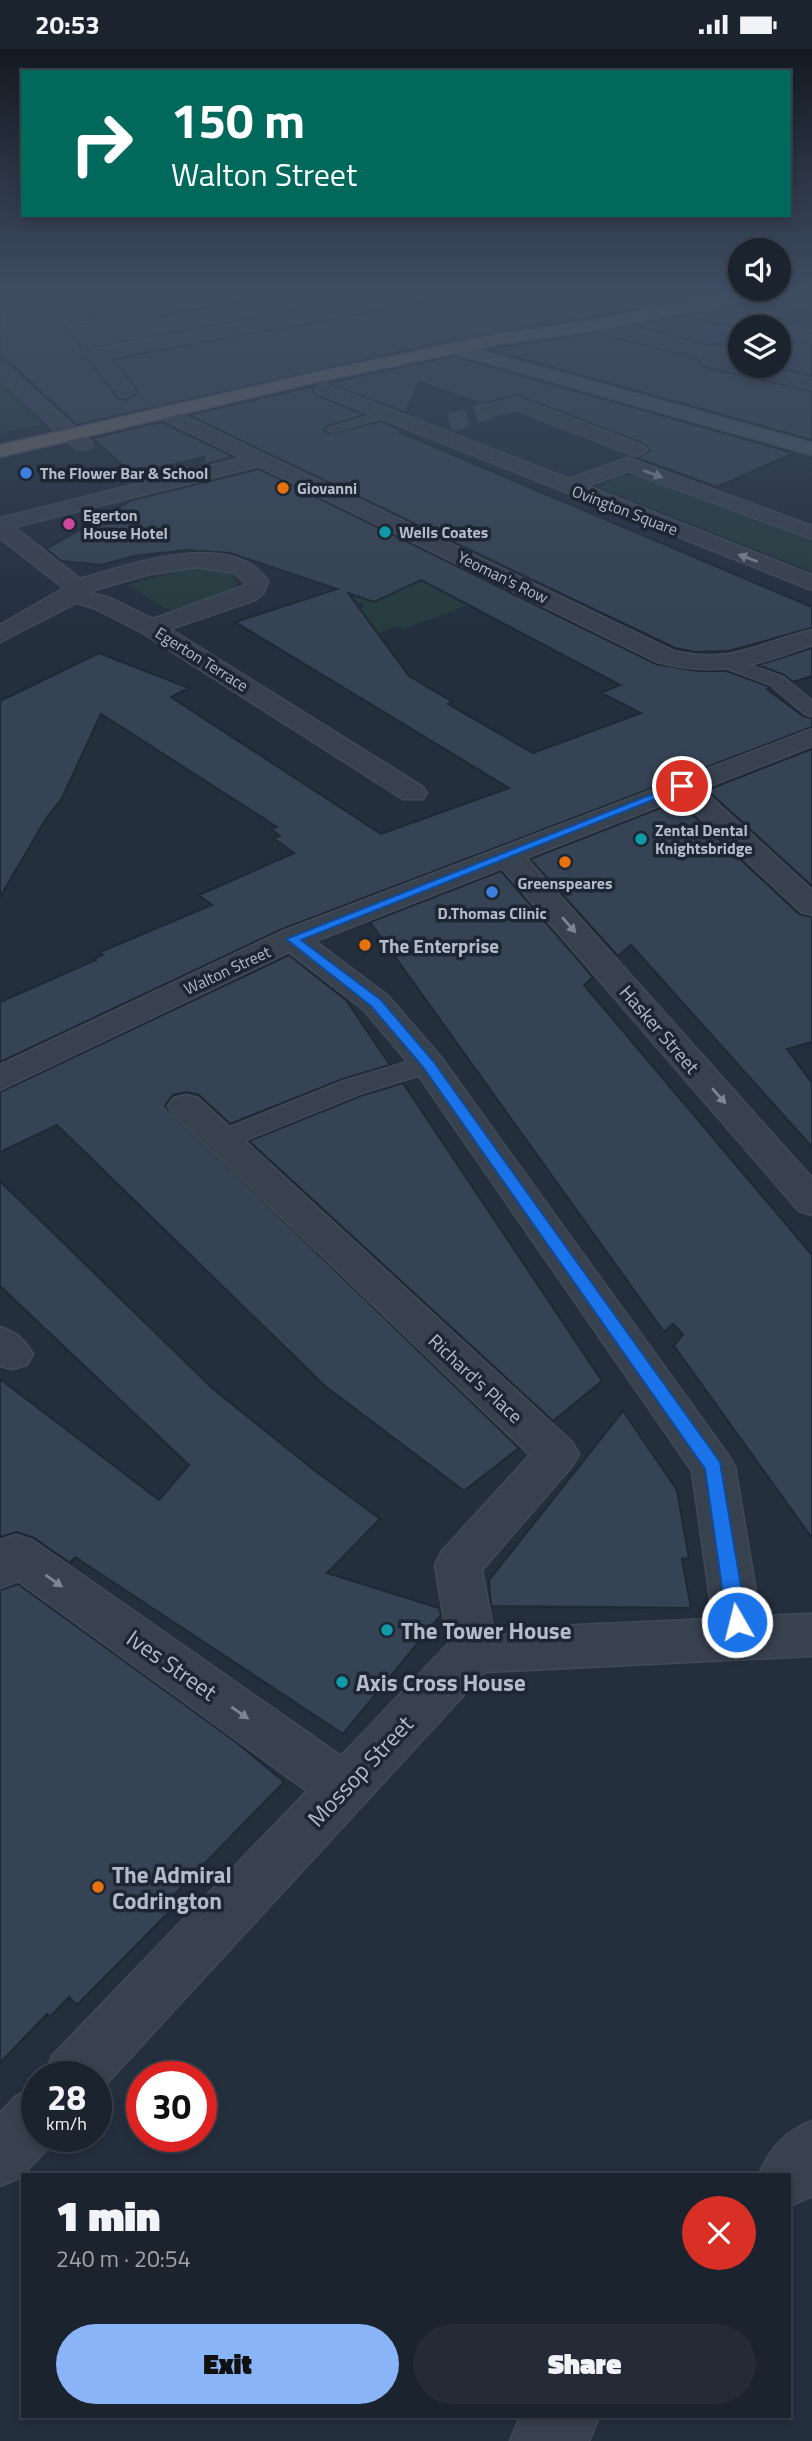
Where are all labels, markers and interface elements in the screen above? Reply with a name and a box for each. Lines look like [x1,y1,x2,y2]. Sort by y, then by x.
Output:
text: 20:53 [35,5,100,44]
text: 150 m [171,82,305,157]
icon: right [56,98,147,189]
text: Walton Street [171,150,357,198]
map controls [728,238,791,378]
button: sound [728,238,791,301]
button: layers [728,315,791,378]
place label: The Flower Bar & School [40,461,208,485]
marker: The Flower Bar & School [18,465,34,481]
one-way arrow [643,468,664,479]
place label: Giovanni [297,476,357,500]
street label: Ovington Square [569,479,681,541]
marker: Giovanni [275,480,291,496]
place label: Egerton House Hotel [83,503,168,545]
marker: Egerton House Hotel [61,516,77,532]
place label: Wells Coates [399,520,488,544]
marker: Wells Coates [377,524,393,540]
street label: Yeoman's Row [454,545,552,609]
one-way arrow [738,553,759,564]
street label: Egerton Terrace [151,621,253,697]
pin [652,756,712,816]
icon: arrive [663,767,701,805]
place label: Zental Dental Knightsbridge [655,818,752,860]
marker: Zental Dental Knightsbridge [633,831,649,847]
marker: Greenspeares [557,854,573,870]
place label: Greenspeares [517,871,613,895]
marker: D.Thomas Clinic [484,884,500,900]
place label: D.Thomas Clinic [437,901,547,925]
one-way arrow [561,916,577,934]
place label: The Enterprise [379,931,499,960]
marker: The Enterprise [357,937,373,953]
street label: Walton Street [180,939,275,1001]
street label: Hasker Street [613,978,707,1080]
one-way arrow [711,1087,727,1105]
street label: Richard's Place [422,1326,530,1430]
one-way arrow [45,1574,63,1588]
position arrow [700,1585,774,1659]
place label: The Tower House [401,1613,571,1648]
street label: Ives Street [120,1621,224,1709]
marker: The Tower House [379,1622,395,1638]
place label: Axis Cross House [356,1665,526,1700]
marker: Axis Cross House [334,1674,350,1690]
one-way arrow [231,1706,249,1720]
street label: Mossop Street [299,1707,421,1835]
place label: The Admiral Codrington [112,1857,232,1918]
marker: The Admiral Codrington [90,1879,106,1895]
speed limit sign: 30 [126,2061,217,2152]
text: 28 [47,2070,86,2124]
text: km/h [46,2110,87,2137]
text: 1 min [56,2183,160,2247]
button: close [682,2196,756,2270]
text: 240 m · 20:54 [56,2241,191,2276]
button: Exit [56,2324,399,2404]
button: Share [413,2324,756,2404]

